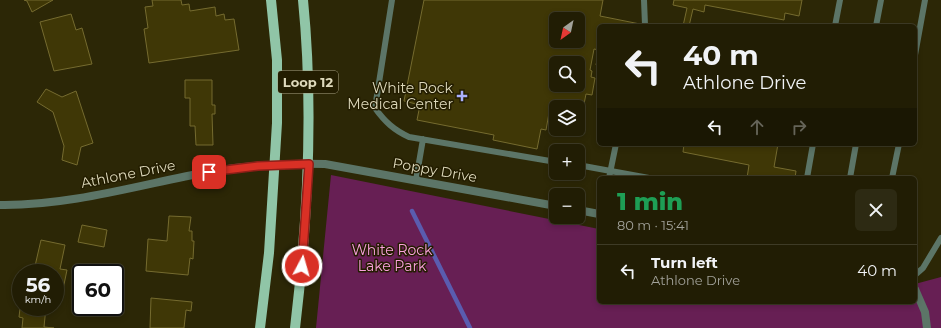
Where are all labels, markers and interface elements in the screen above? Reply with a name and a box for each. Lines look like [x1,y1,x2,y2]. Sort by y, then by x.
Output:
north arrow [549,12,585,48]
map controls [549,12,585,224]
text: 40 m [683,38,759,72]
icon: left [617,40,669,92]
button: search [549,56,585,92]
road number: Loop 12 [278,71,338,93]
text: Athlone Drive [683,72,806,94]
place label: White Rock Medical Center [347,79,454,113]
marker: White Rock Medical Center [456,90,468,102]
button: layers [549,100,585,136]
icon: left [704,116,726,138]
icon: ahead [746,116,768,138]
icon: right [788,116,810,138]
button: + [549,144,585,180]
street label: Poppy Drive [391,154,479,186]
pin [192,155,226,189]
street label: Athlone Drive [79,156,177,192]
icon: arrive [198,161,220,183]
text: 1 min [617,187,683,216]
button: − [549,188,585,224]
button: close [855,189,897,231]
text: 80 m · 15:41 [617,217,689,233]
park label: White Rock Lake Park [351,241,433,275]
position arrow [281,245,323,287]
text: Turn left [651,253,718,272]
icon: left [617,260,639,282]
text: 40 m [857,261,897,280]
speed limit sign: 60 [72,264,124,316]
text: Athlone Drive [651,272,740,288]
text: 56 [26,273,50,297]
text: km/h [25,293,51,306]

